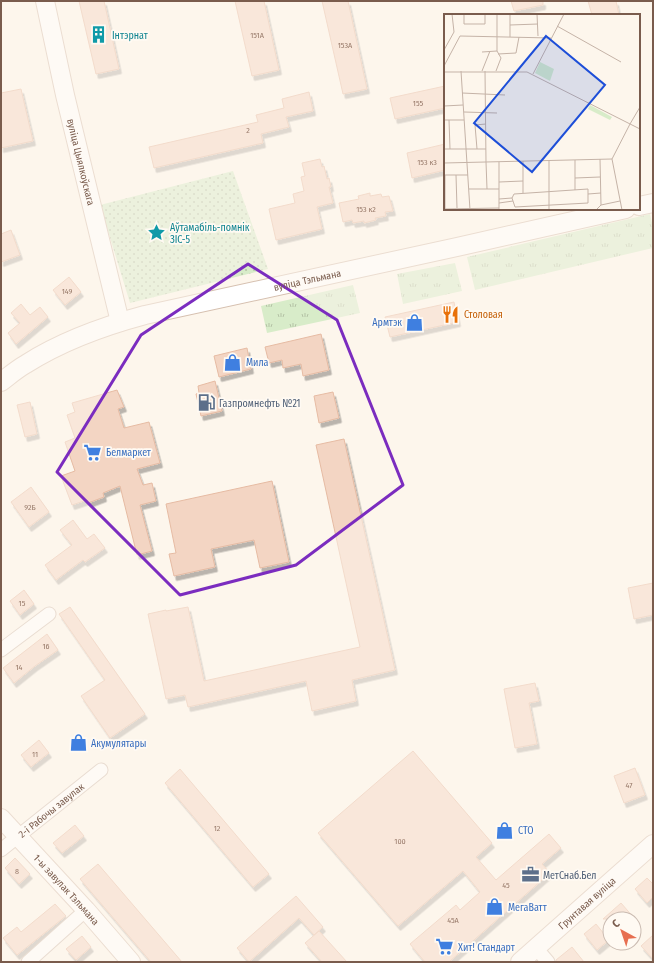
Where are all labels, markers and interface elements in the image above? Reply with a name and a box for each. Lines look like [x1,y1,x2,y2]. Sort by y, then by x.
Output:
inset map [444,14,640,210]
building icon: Інтэрнат [89,25,109,45]
place label: Інтэрнат [112,30,149,42]
house number: 151А [250,31,265,40]
house number: 153А [338,41,353,50]
house number: 155 [413,99,424,108]
street label: вуліца Цыялкоўскага [64,118,97,207]
house number: 2 [246,126,250,135]
house number: 153 к3 [417,158,437,167]
house number: 153 к2 [356,205,376,214]
place label: Аўтамабіль-помнік ЗІС-5 [170,221,250,246]
place icon: Аўтамабіль-помнік ЗІС-5 [147,223,167,243]
street label: вуліца Тэльмана [273,267,342,294]
house number: 149 [62,287,72,296]
restaurant icon: Столовая [441,304,461,324]
place label: Столовая [464,309,503,321]
shop icon: Армтэк [405,312,425,332]
place label: Армтэк [372,317,402,329]
shop icon: Мила [223,352,243,372]
place label: Мила [246,357,269,369]
fuel station icon: Газпромнефть №21 [196,393,216,413]
place label: Газпромнефть №21 [219,398,300,410]
supermarket icon: Белмаркет [83,442,103,462]
place label: Белмаркет [106,447,152,459]
house number: 92Б [24,503,36,512]
house number: 15 [19,599,26,608]
house number: 16 [42,642,50,651]
house number: 14 [16,663,23,672]
shop icon: Акумулятары [68,733,88,753]
place label: Акумулятары [91,738,146,750]
house number: 11 [32,750,38,759]
street label: 2-і Рабочы завулак [16,781,87,841]
house number: 47 [626,781,633,790]
shop icon: СТО [495,820,515,840]
house number: 12 [214,824,221,833]
place label: СТО [518,825,534,837]
house number: 100 [394,837,406,846]
street label: 1-ы завулак Тэльмана [31,852,101,928]
office icon: МетСнаб.Бел [520,865,540,885]
house number: 8 [15,867,19,876]
place label: МетСнаб.Бел [543,870,596,882]
street label: Грунтавая вуліца [556,875,618,932]
house number: 45 [502,881,510,890]
shop icon: МегаВатт [485,897,505,917]
place label: МегаВатт [508,902,548,914]
north arrow [602,911,642,951]
house number: 45А [447,916,460,925]
text: С [610,917,622,931]
supermarket icon: Хит! Стандарт [435,937,455,957]
place label: Хит! Стандарт [458,942,516,954]

